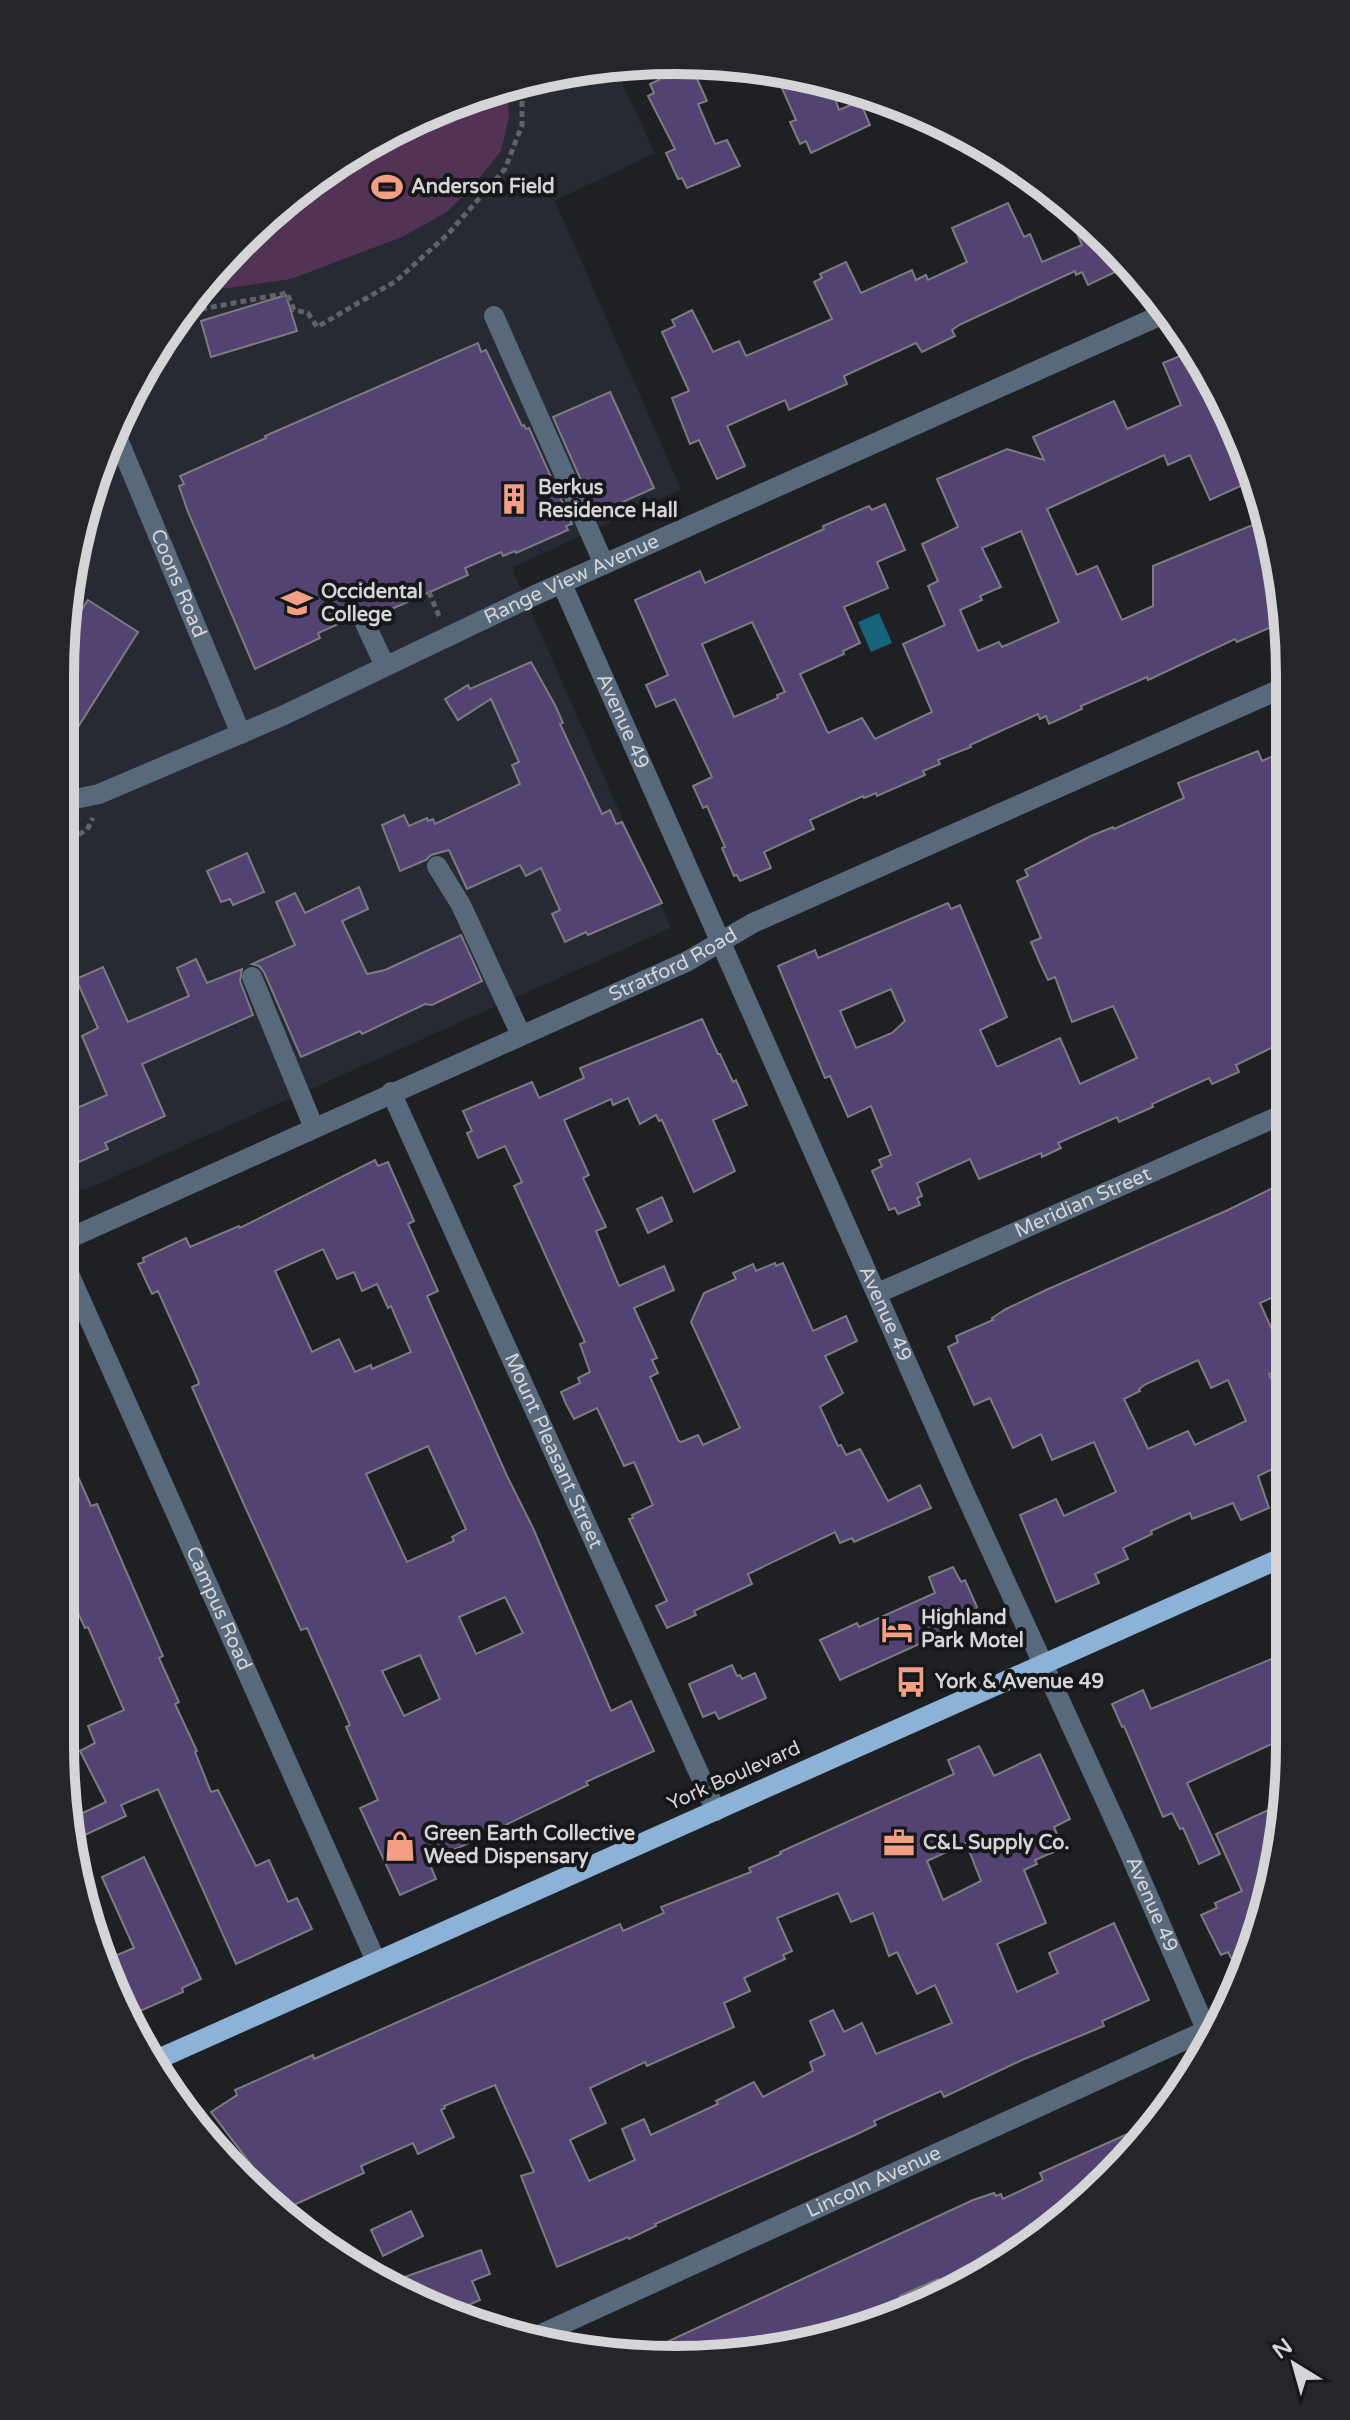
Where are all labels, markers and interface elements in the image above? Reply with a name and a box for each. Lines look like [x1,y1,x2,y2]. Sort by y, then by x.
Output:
sports icon: Anderson Field [370,170,404,204]
place label: Anderson Field [411,175,555,199]
place label: Berkus Residence Hall [538,476,678,523]
building icon: Berkus Residence Hall [497,482,531,516]
street label: Coons Road [145,526,211,641]
street label: Range View Avenue [480,529,663,630]
place label: Occidental College [321,580,423,627]
school or university icon: Occidental College [280,586,314,620]
street label: Avenue 49 [591,670,654,773]
street label: Stratford Road [605,923,742,1007]
street label: Meridian Street [1011,1162,1155,1243]
street label: Avenue 49 [854,1262,917,1365]
street label: Mount Pleasant Street [499,1350,608,1553]
street label: Campus Road [180,1543,257,1674]
place label: Highland Park Motel [921,1606,1024,1653]
hotel icon: Highland Park Motel [880,1613,914,1647]
bus stop icon: York & Avenue 49 [894,1665,928,1699]
place label: York & Avenue 49 [935,1670,1104,1694]
street label: York Boulevard [664,1736,804,1816]
place label: Green Earth Collective Weed Dispensary [424,1822,635,1869]
office icon: C&L Supply Co. [882,1826,916,1860]
shop icon: Green Earth Collective Weed Dispensary [383,1829,417,1863]
place label: C&L Supply Co. [923,1831,1069,1855]
street label: Avenue 49 [1120,1853,1183,1956]
street label: Lincoln Avenue [803,2141,945,2223]
north arrow [1254,2324,1334,2404]
text: N [1268,2333,1297,2365]

